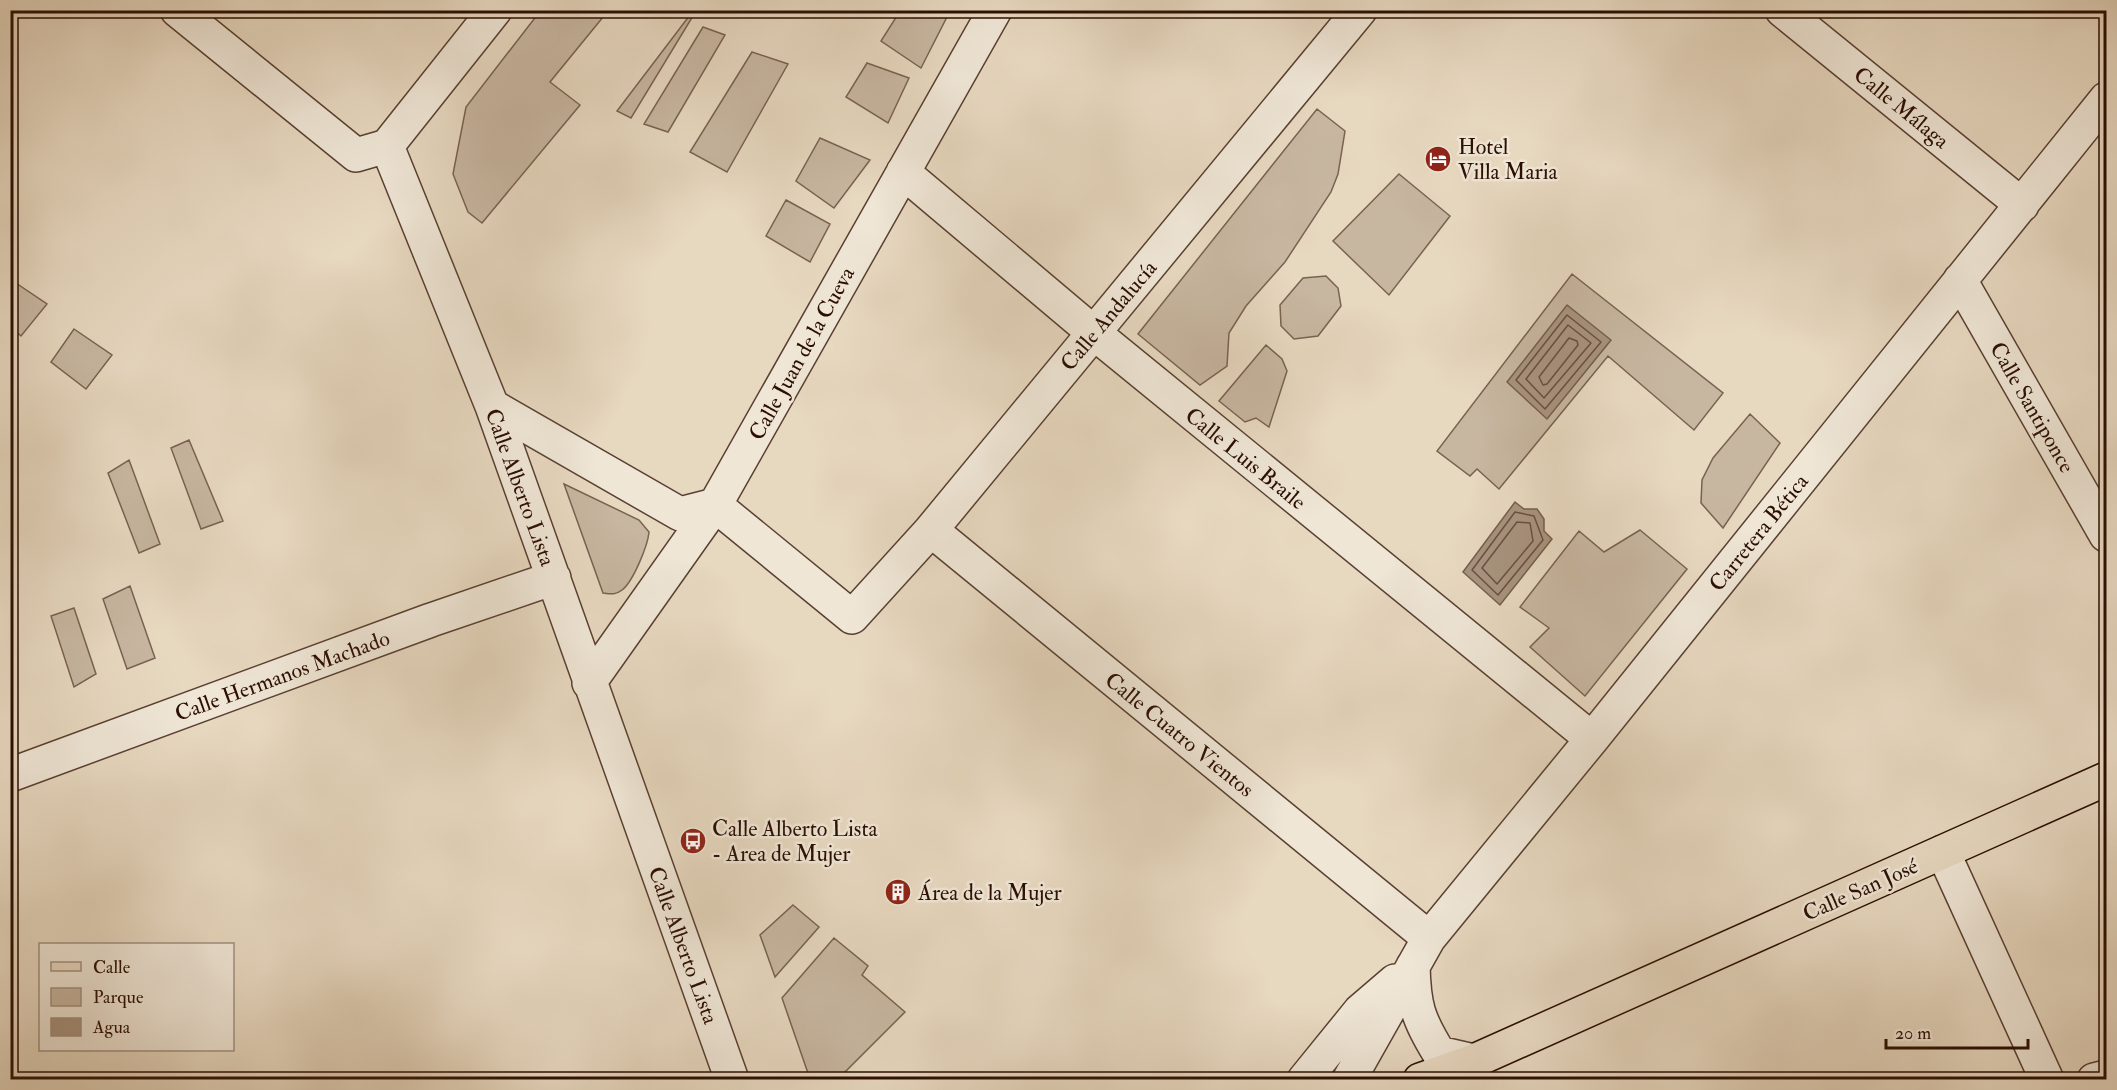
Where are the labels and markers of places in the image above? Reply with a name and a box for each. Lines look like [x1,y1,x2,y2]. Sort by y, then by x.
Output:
place label: Hotel Villa Maria [1458,133,1559,186]
hotel icon: Hotel Villa Maria [1423,144,1453,174]
place label: Calle Alberto Lista - Area de Mujer [712,815,879,868]
bus stop icon: Calle Alberto Lista - Area de Mujer [678,826,708,856]
building icon: Área de la Mujer [883,877,913,907]
place label: Área de la Mujer [917,879,1063,907]

